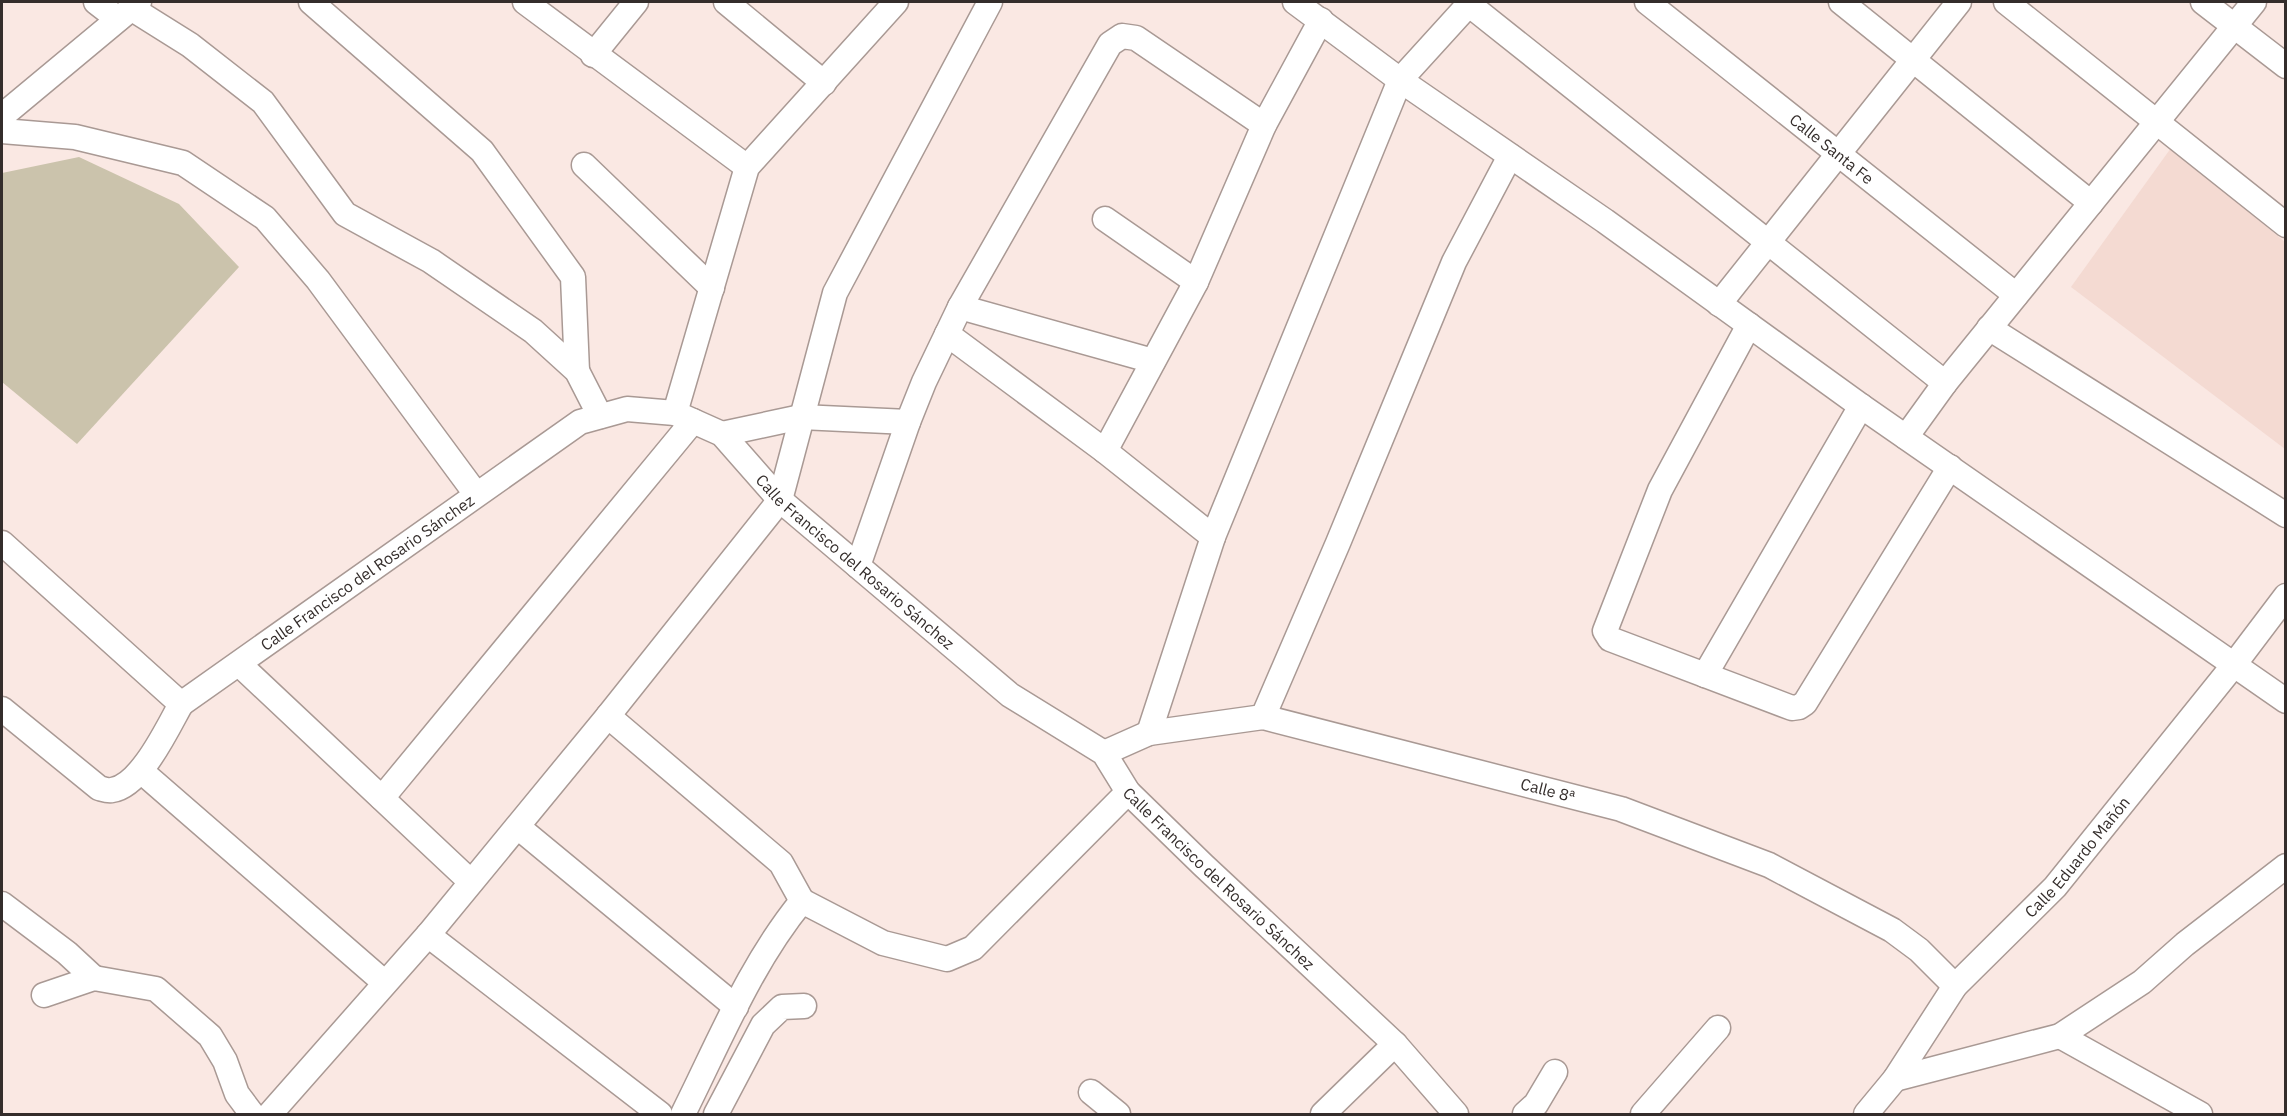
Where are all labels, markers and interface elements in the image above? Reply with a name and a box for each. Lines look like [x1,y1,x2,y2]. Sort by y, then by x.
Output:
street label: Calle Santa Fe [1786,109,1878,188]
street label: Calle Francisco del Rosario Sánchez [752,470,958,653]
street label: Calle Francisco del Rosario Sánchez [257,490,478,655]
street label: Calle 8ª [1519,774,1577,806]
street label: Calle Francisco del Rosario Sánchez [1119,783,1319,974]
street label: Calle Eduardo Mañón [2020,792,2134,922]

